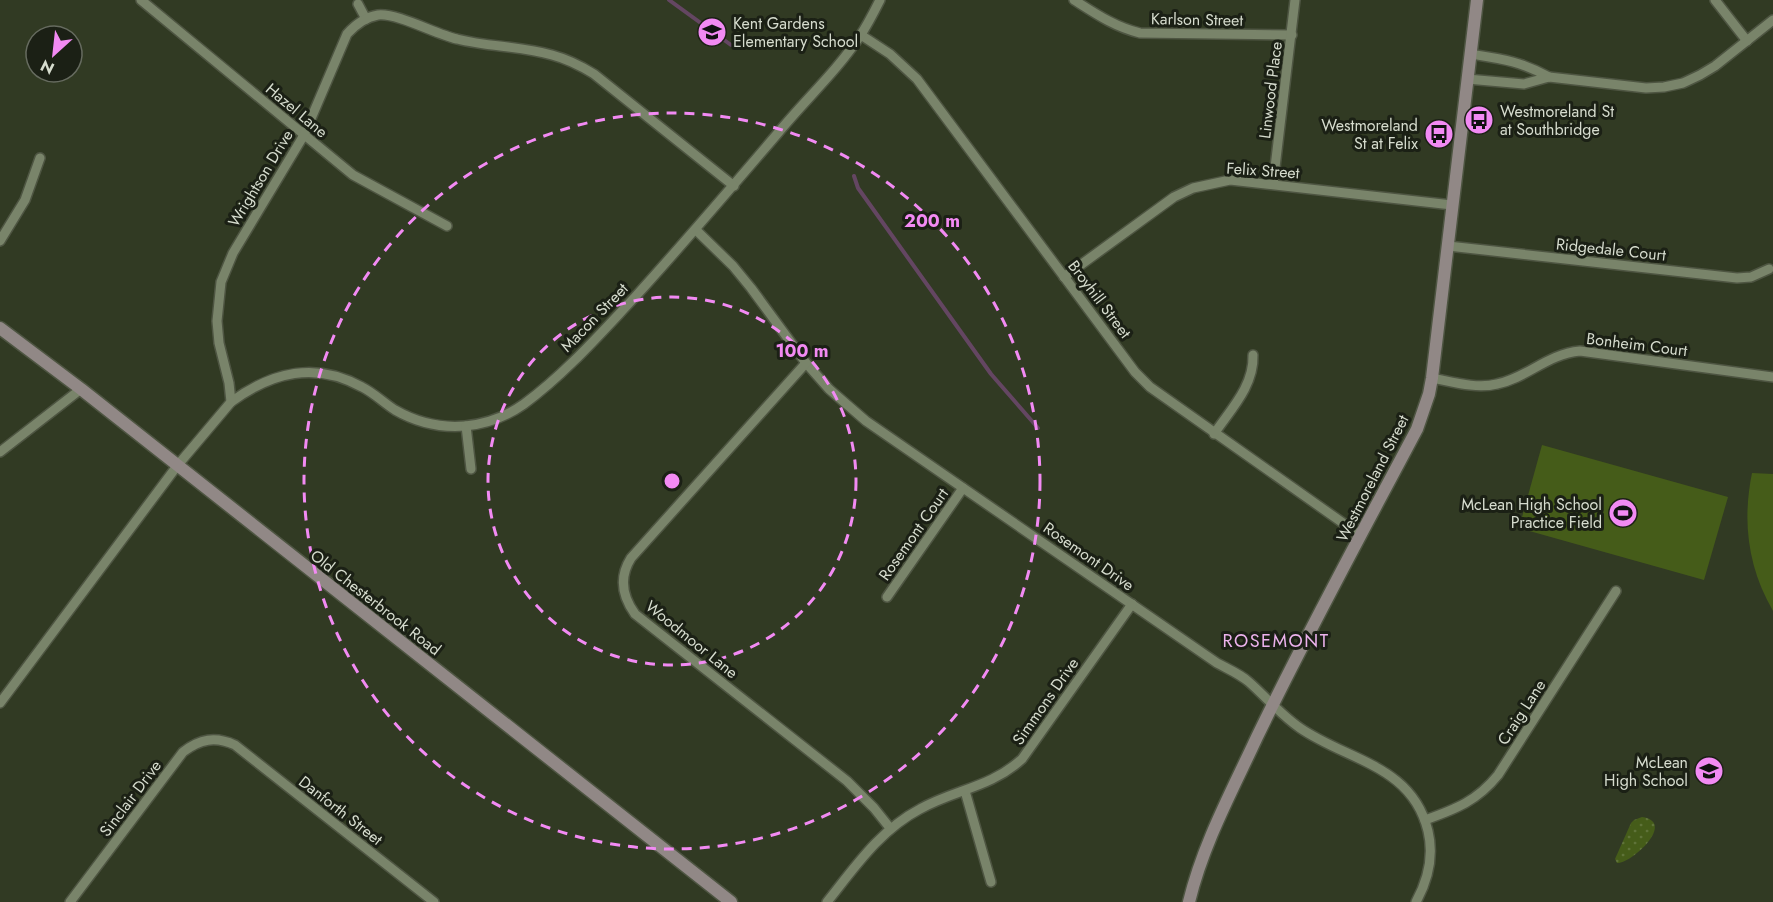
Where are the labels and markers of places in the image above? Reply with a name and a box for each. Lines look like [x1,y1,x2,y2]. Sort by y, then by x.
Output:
place label: Kent Gardens Elementary School [733,12,858,53]
school or university icon: Kent Gardens Elementary School [696,16,728,48]
place label: Westmoreland St at Southbridge [1500,100,1614,141]
bus stop icon: Westmoreland St at Southbridge [1463,104,1495,136]
place label: Westmoreland St at Felix [1321,114,1418,155]
bus stop icon: Westmoreland St at Felix [1423,118,1455,150]
centre of rings [662,471,682,491]
place label: McLean High School Practice Field [1461,493,1602,534]
sports icon: McLean High School Practice Field [1607,497,1639,529]
place label: McLean High School [1604,751,1688,792]
school or university icon: McLean High School [1693,755,1725,787]

